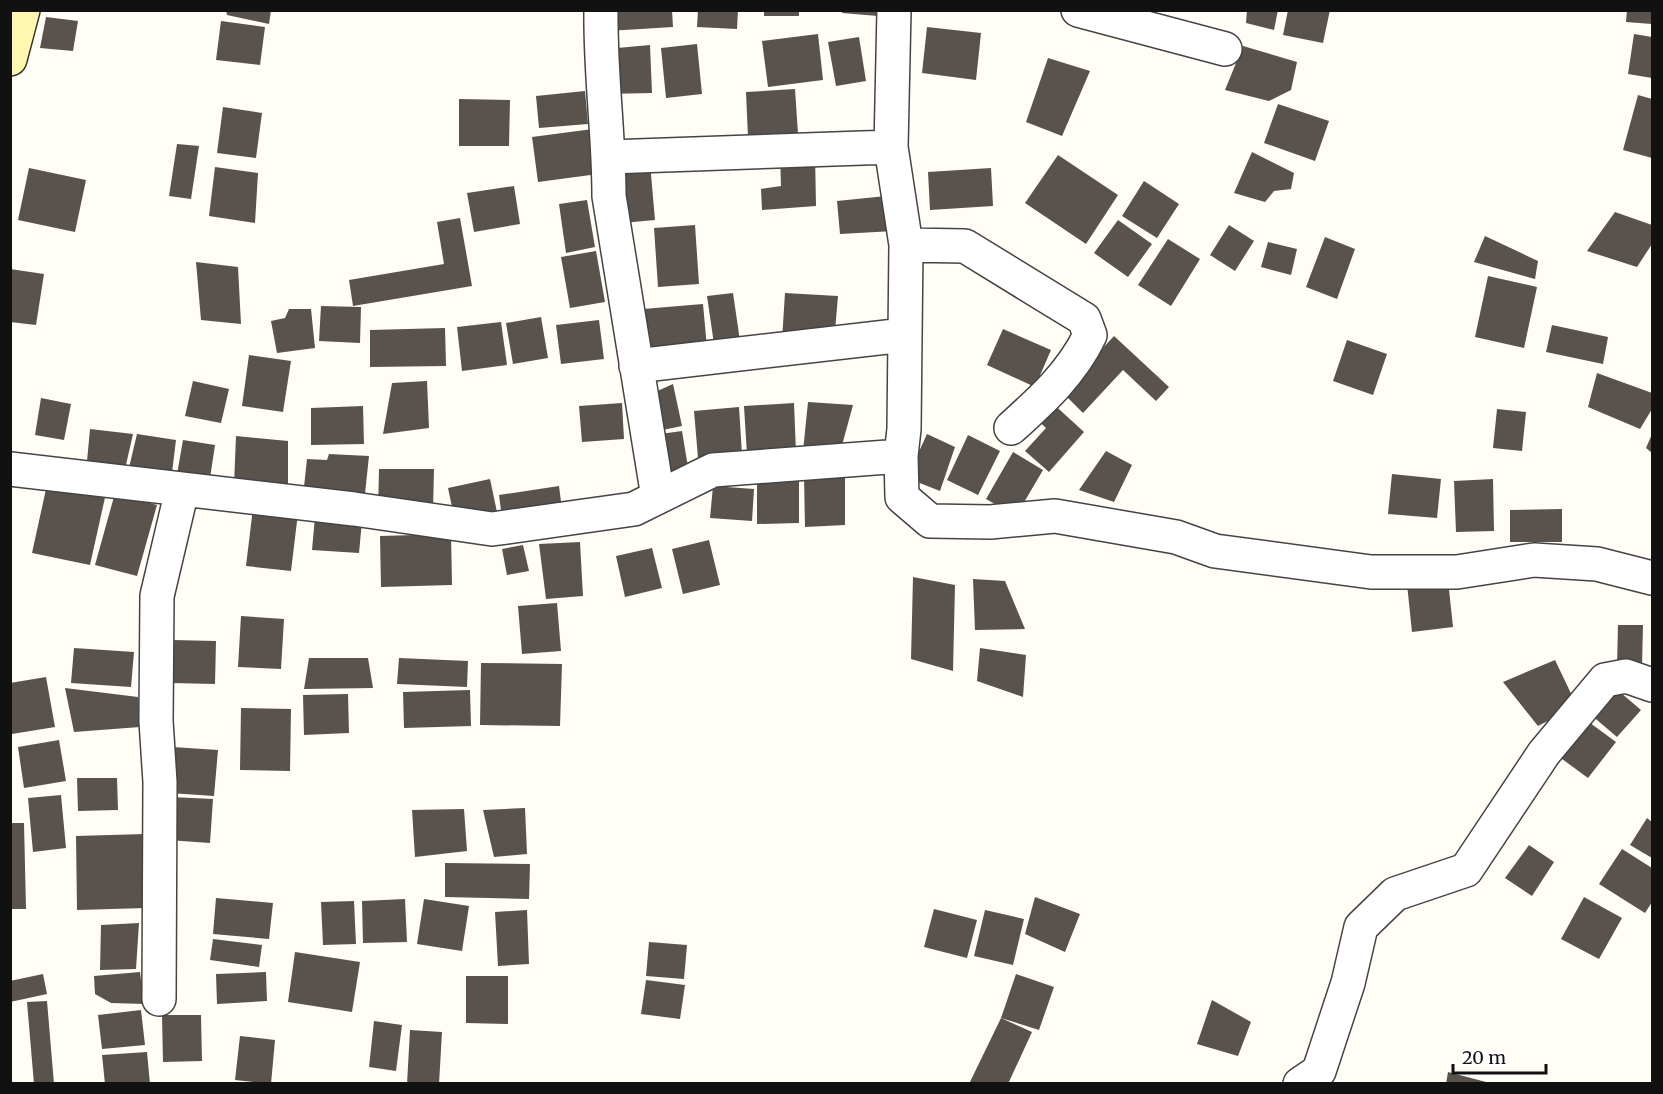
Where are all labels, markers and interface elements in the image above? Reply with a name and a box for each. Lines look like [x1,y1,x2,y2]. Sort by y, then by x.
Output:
scale bar [1453,1037,1546,1075]
text: 20 m [1462,1046,1506,1069]

